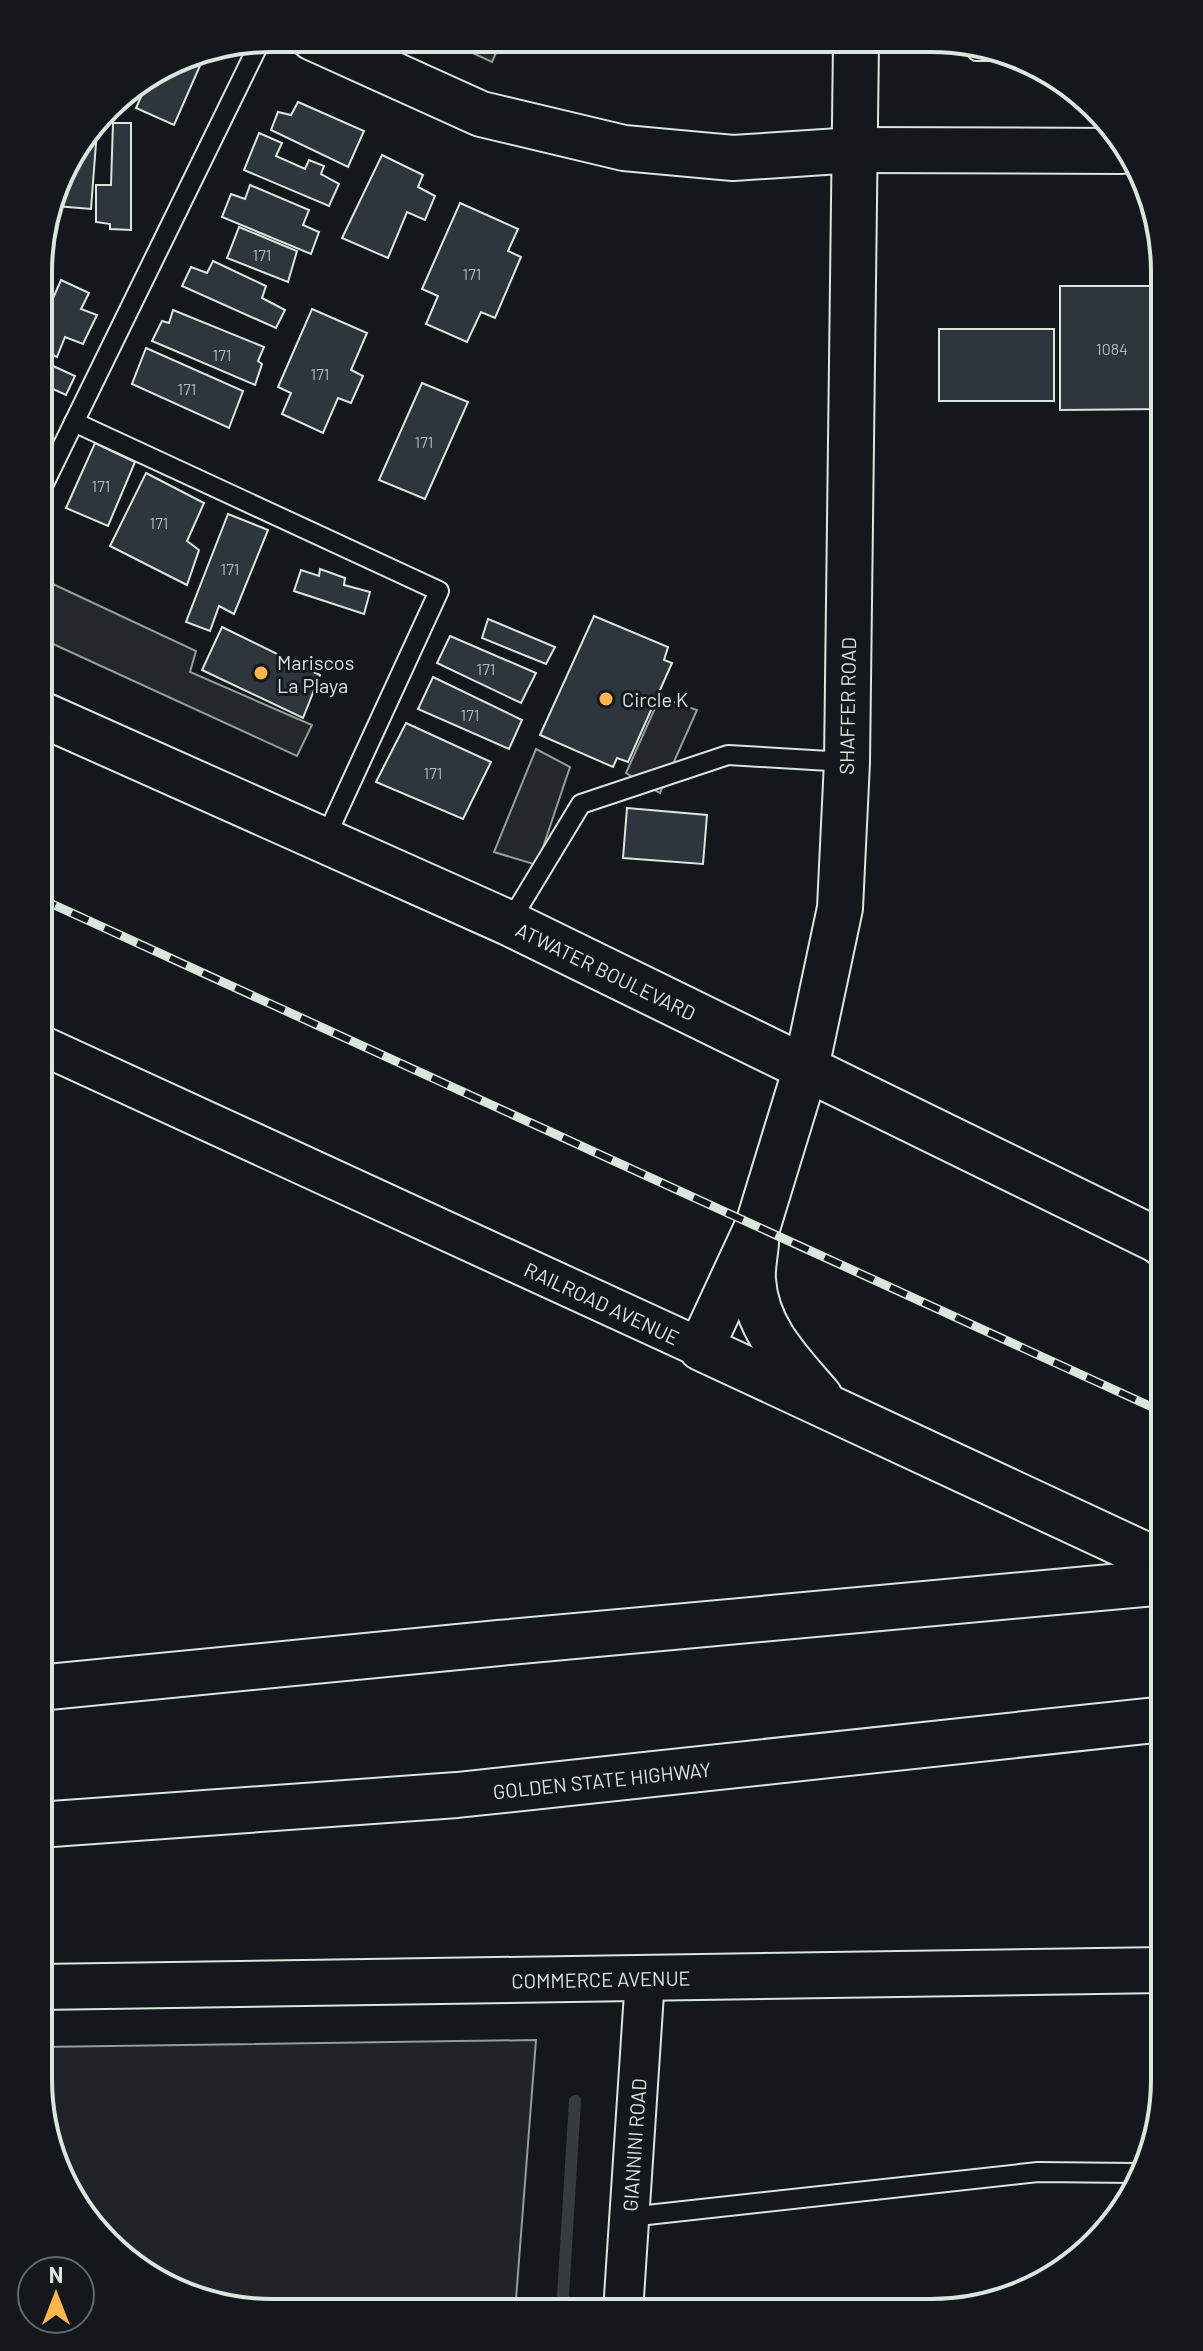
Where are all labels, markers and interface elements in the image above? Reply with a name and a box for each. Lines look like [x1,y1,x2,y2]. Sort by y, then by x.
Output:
house number: 171 [253,245,271,264]
house number: 171 [463,264,481,283]
house number: 1084 [1096,339,1128,358]
house number: 171 [213,345,231,364]
house number: 171 [311,364,329,383]
house number: 171 [178,379,196,398]
house number: 171 [415,432,433,451]
house number: 171 [92,476,110,495]
house number: 171 [150,513,168,532]
house number: 171 [221,559,239,578]
street label: SHAFFER ROAD [834,637,860,775]
place label: Mariscos La Playa [277,650,354,697]
house number: 171 [477,659,495,678]
marker: Mariscos La Playa [252,664,270,682]
place label: Circle K [622,687,688,711]
marker: Circle K [597,690,615,708]
house number: 171 [461,705,479,724]
house number: 171 [424,763,442,782]
street label: ATWATER BOULEVARD [512,917,700,1025]
street label: RAILROAD AVENUE [521,1257,683,1349]
street label: GOLDEN STATE HIGHWAY [492,1757,712,1803]
street label: COMMERCE AVENUE [511,1965,691,1993]
street label: GIANNINI ROAD [617,2078,651,2212]
north arrow [16,2255,96,2335]
text: N [49,2261,63,2287]

